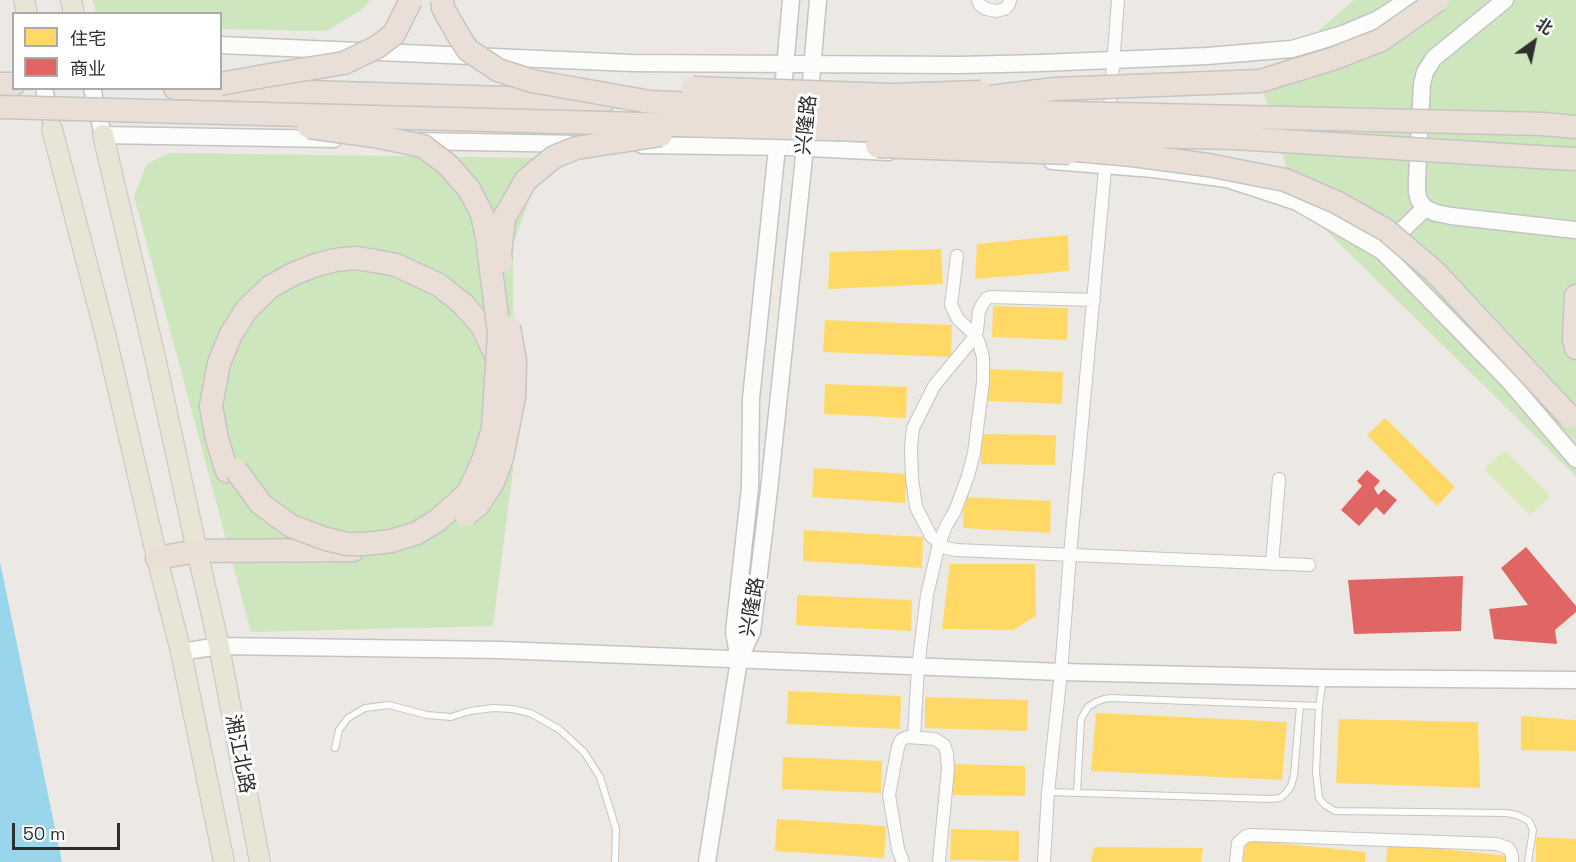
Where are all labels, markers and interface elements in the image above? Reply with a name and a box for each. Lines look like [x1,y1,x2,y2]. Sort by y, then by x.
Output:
legend [12,12,222,90]
north arrow [1504,12,1564,72]
text: 北 [1532,13,1557,40]
text: 住宅 [70,27,106,50]
text: 商业 [70,57,106,80]
street label: 兴隆路 [792,94,822,156]
street label: 兴隆路 [736,575,770,639]
street label: 湘江北路 [220,712,258,796]
scale bar [15,811,123,849]
text: 50 m [23,822,65,845]

